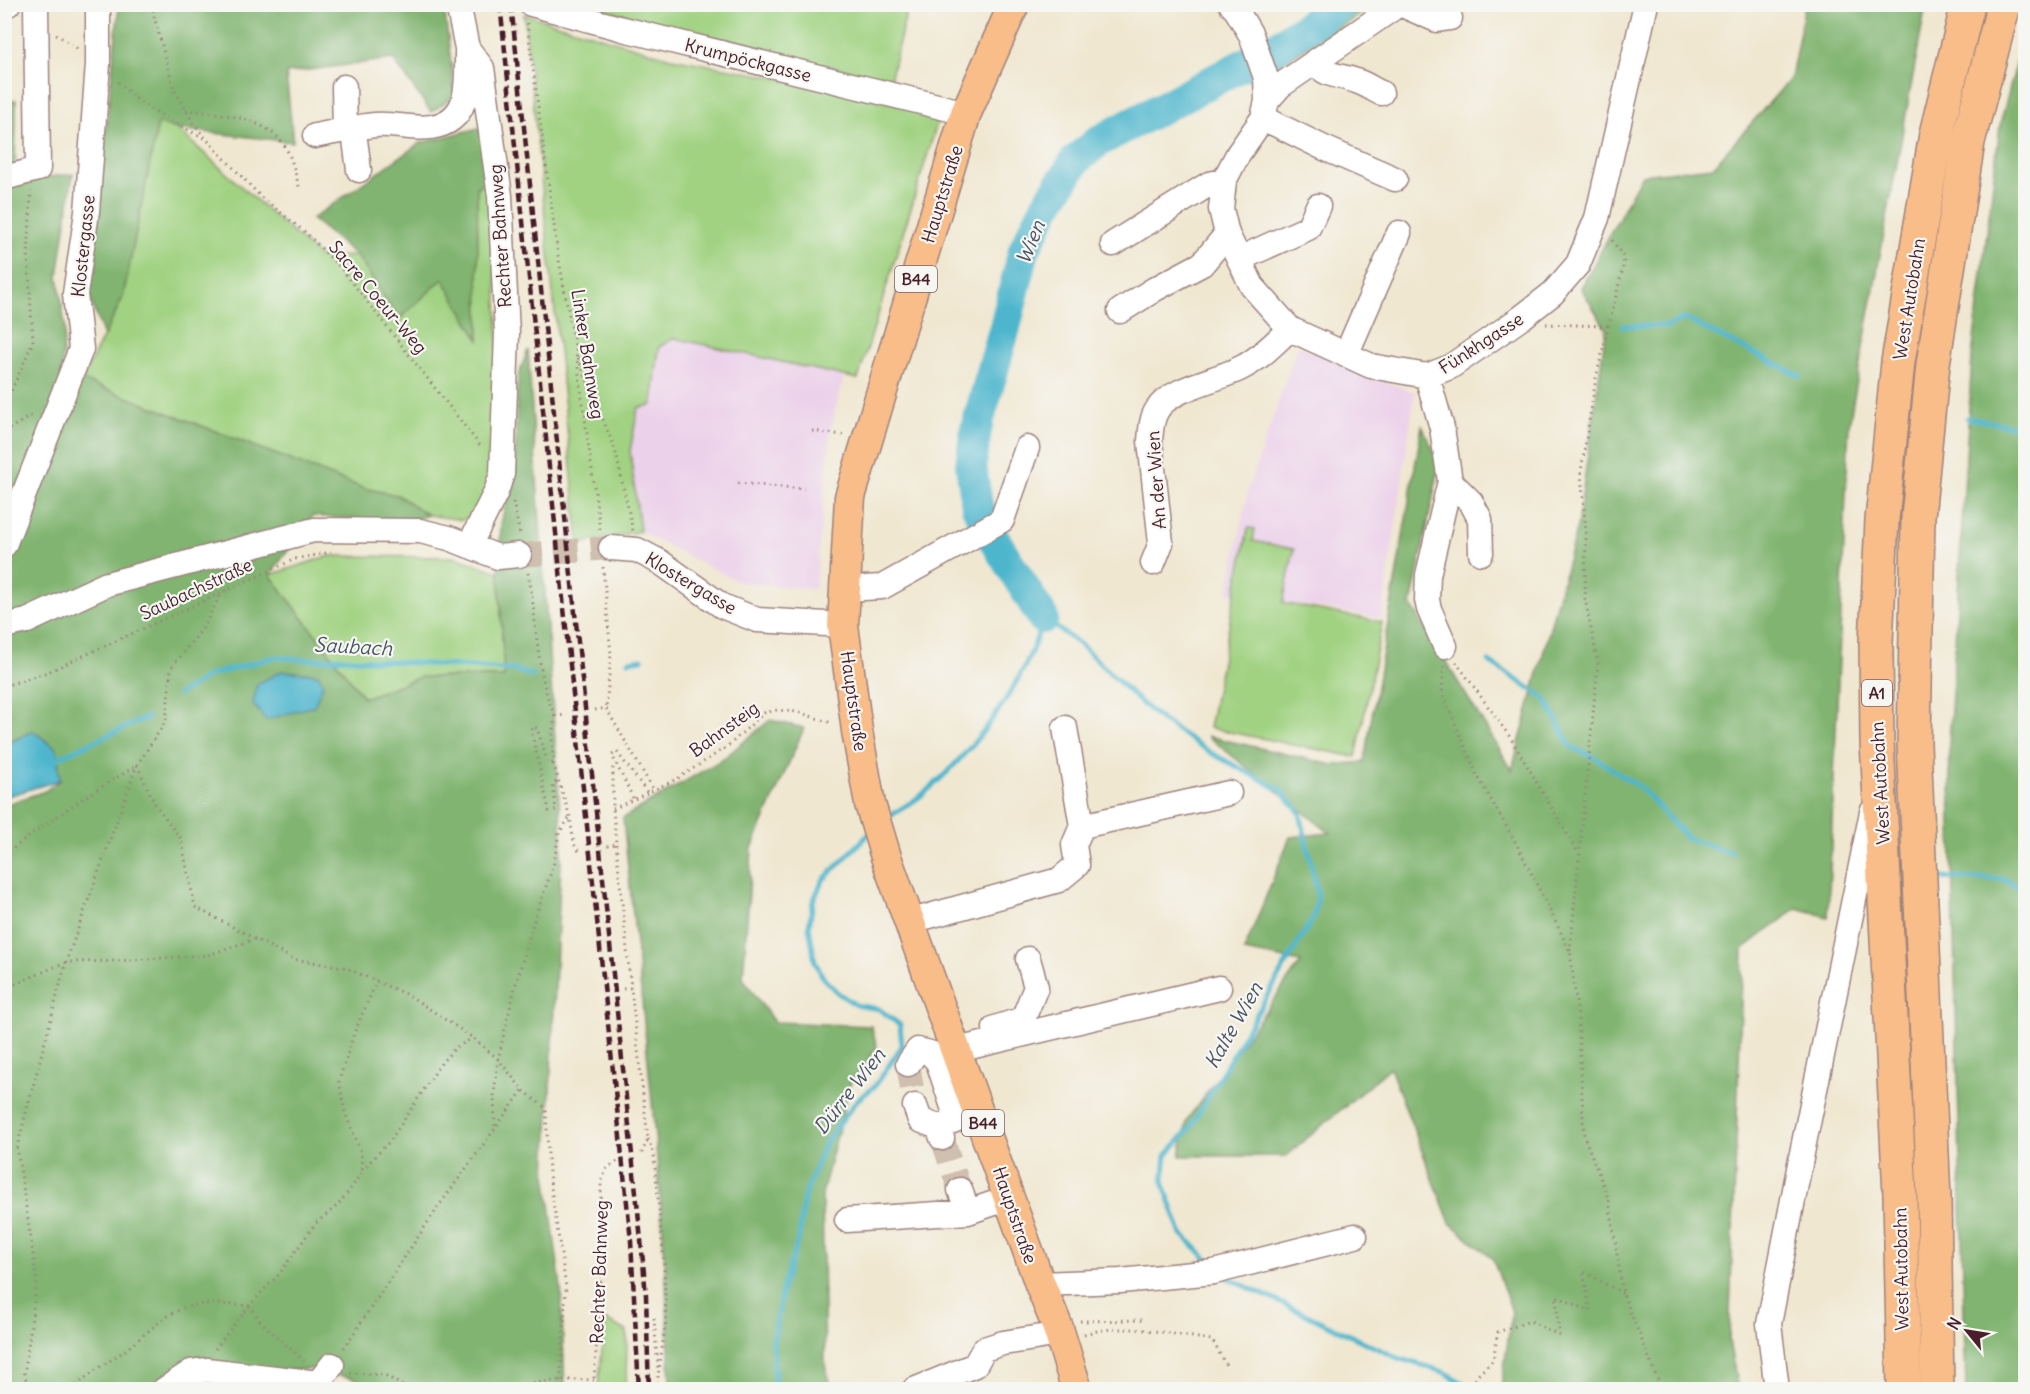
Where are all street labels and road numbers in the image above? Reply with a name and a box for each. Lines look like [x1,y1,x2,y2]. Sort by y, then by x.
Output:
street label: Krumpöckgasse [682,33,814,87]
street label: Hauptstraße [916,142,968,246]
street label: Rechter Bahnweg [484,163,516,309]
street label: Klostergasse [66,194,100,298]
street label: Sacre Coeur-Weg [324,236,432,358]
street label: West Autobahn [1888,236,1930,362]
road number: B44 [895,266,937,292]
street label: Linker Bahnweg [566,287,610,421]
street label: Fünkhgasse [1434,307,1528,379]
street label: An der Wien [1141,430,1171,530]
street label: Klostergasse [641,547,741,619]
street label: Saubachstraße [136,553,256,625]
street label: Hauptstraße [836,649,872,753]
road number: A1 [1862,680,1892,706]
street label: Bahnsteig [685,696,763,762]
street label: West Autobahn [1865,721,1895,845]
road number: B44 [962,1110,1004,1136]
street label: Hauptstraße [988,1164,1042,1266]
street label: Rechter Bahnweg [585,1200,613,1344]
street label: West Autobahn [1888,1207,1914,1331]

